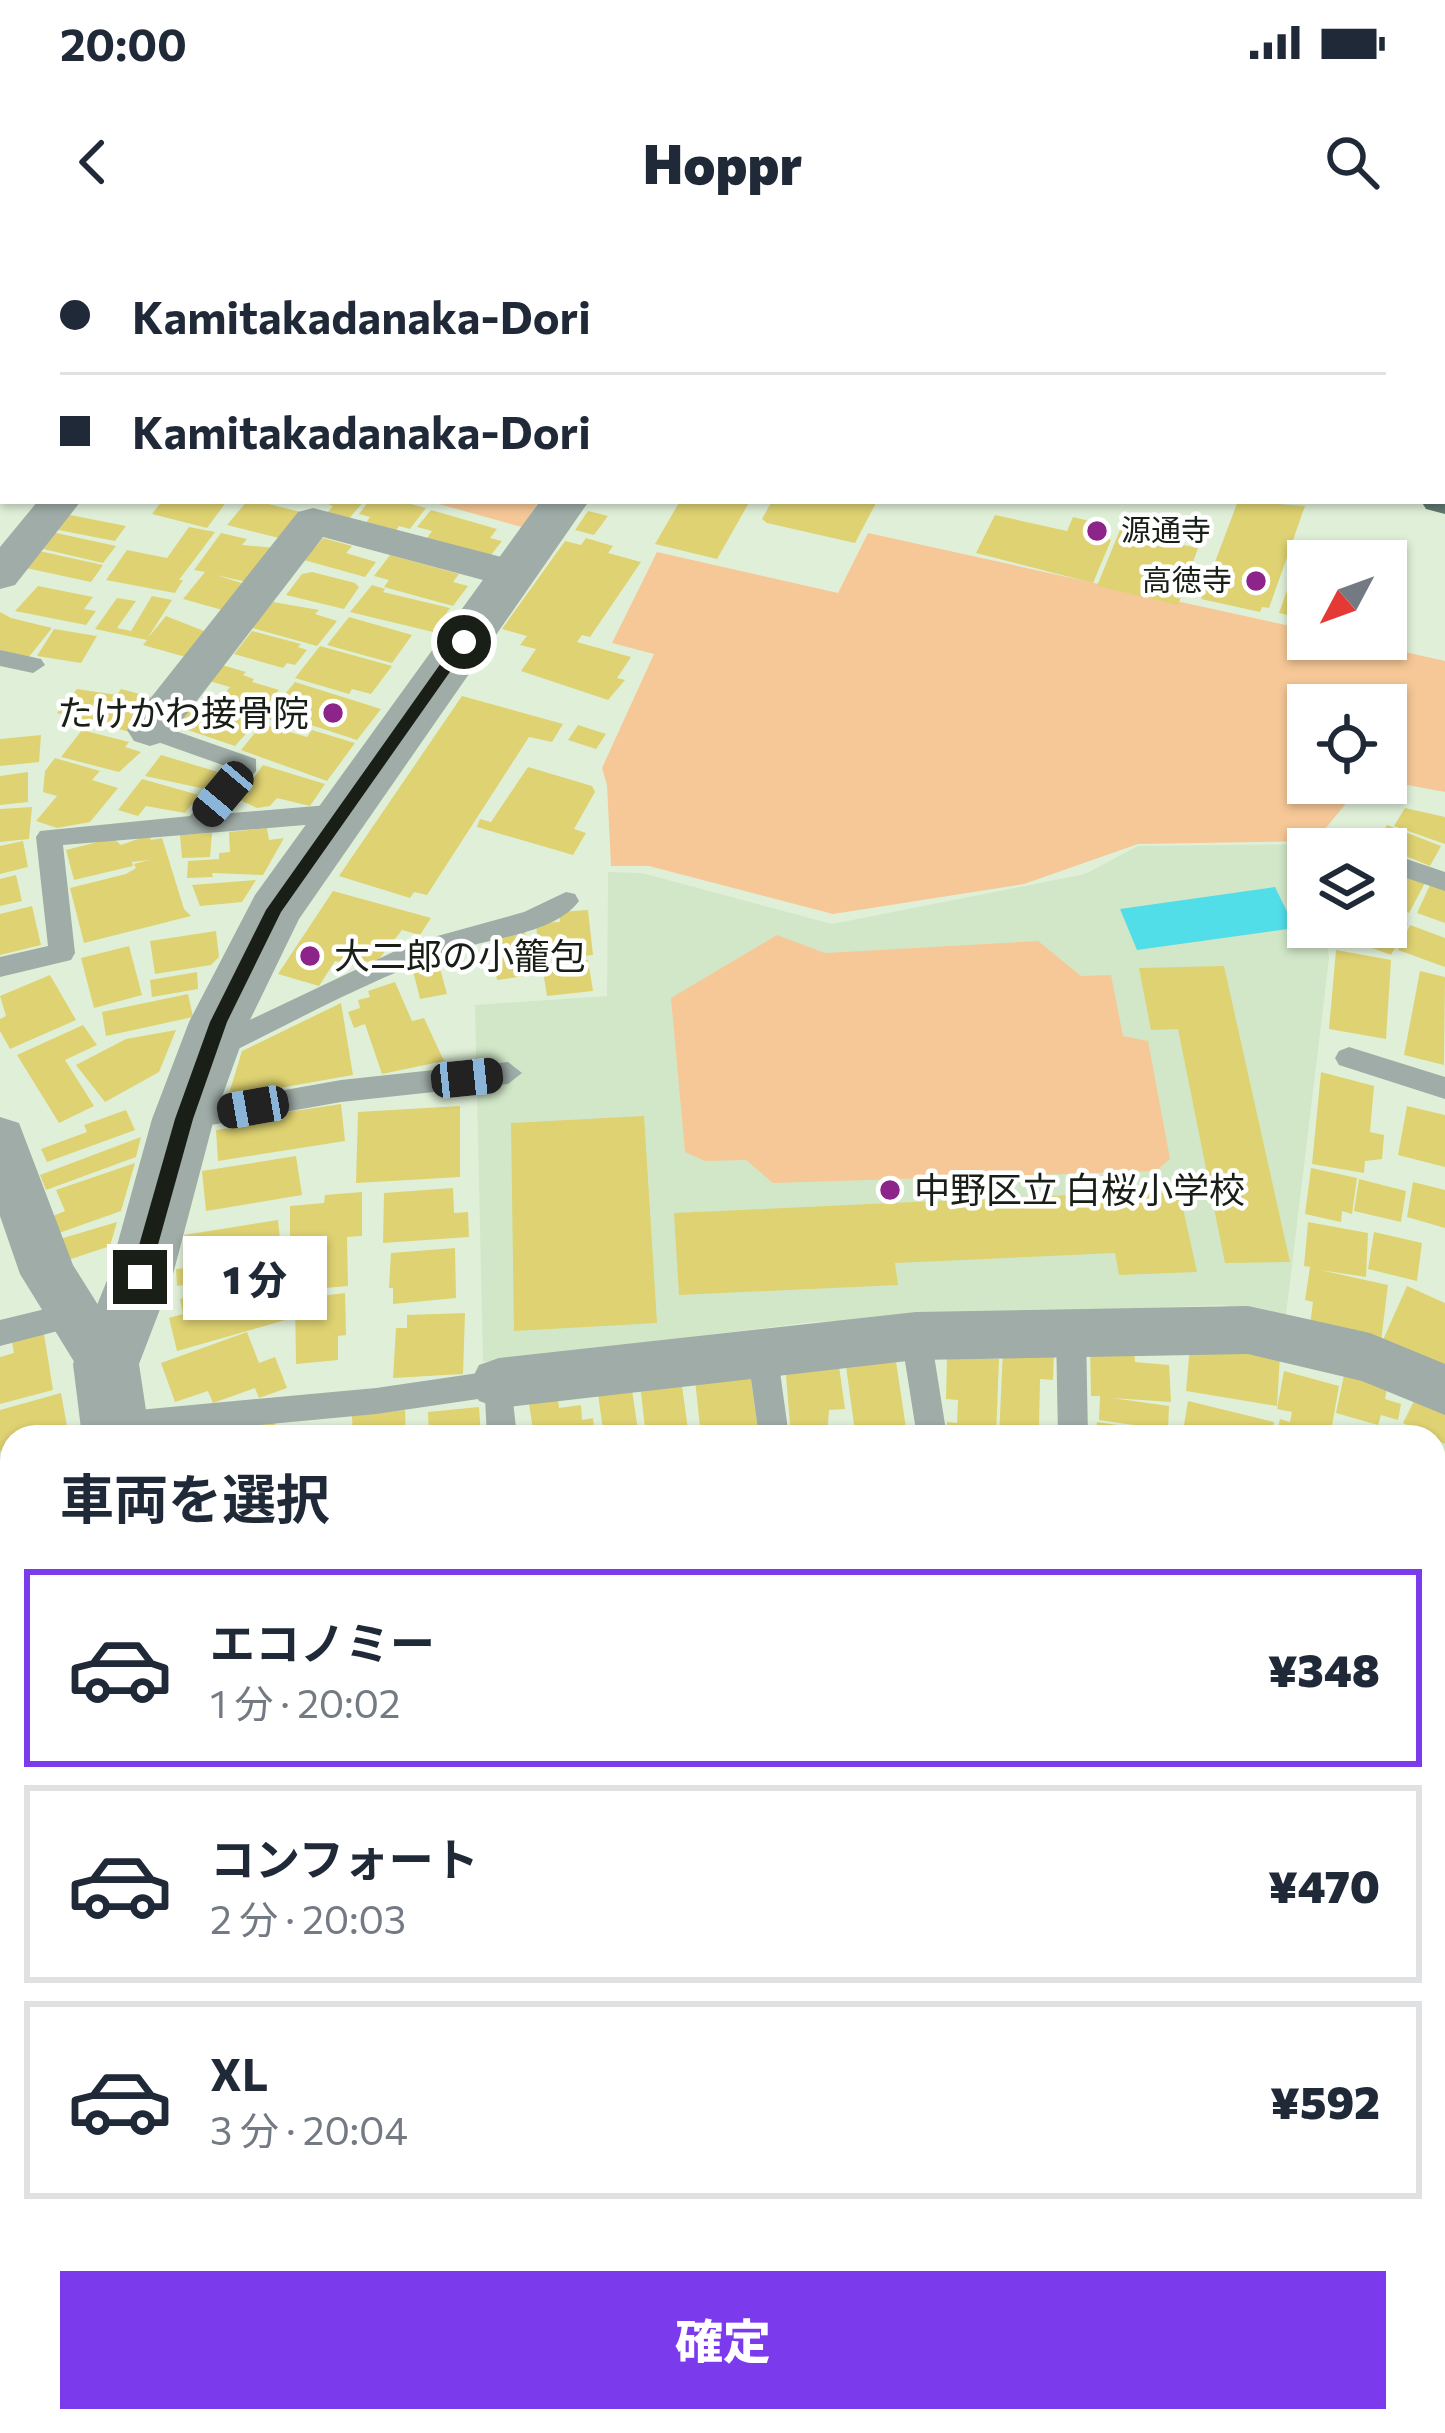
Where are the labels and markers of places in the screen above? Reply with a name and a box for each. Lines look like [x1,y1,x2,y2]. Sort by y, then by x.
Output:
place label: 源通寺 [1121,510,1211,547]
marker: 源通寺 [1084,518,1110,544]
place label: 高徳寺 [1142,560,1232,597]
marker: 高徳寺 [1243,568,1269,594]
place label: たけかわ接骨院 [57,689,309,733]
marker: たけかわ接骨院 [320,700,346,726]
place label: 大二郎の小籠包 [334,932,586,976]
marker: 大二郎の小籠包 [297,943,323,969]
place label: 中野区立 白桜小学校 [914,1166,1245,1210]
marker: 中野区立 白桜小学校 [877,1177,903,1203]

